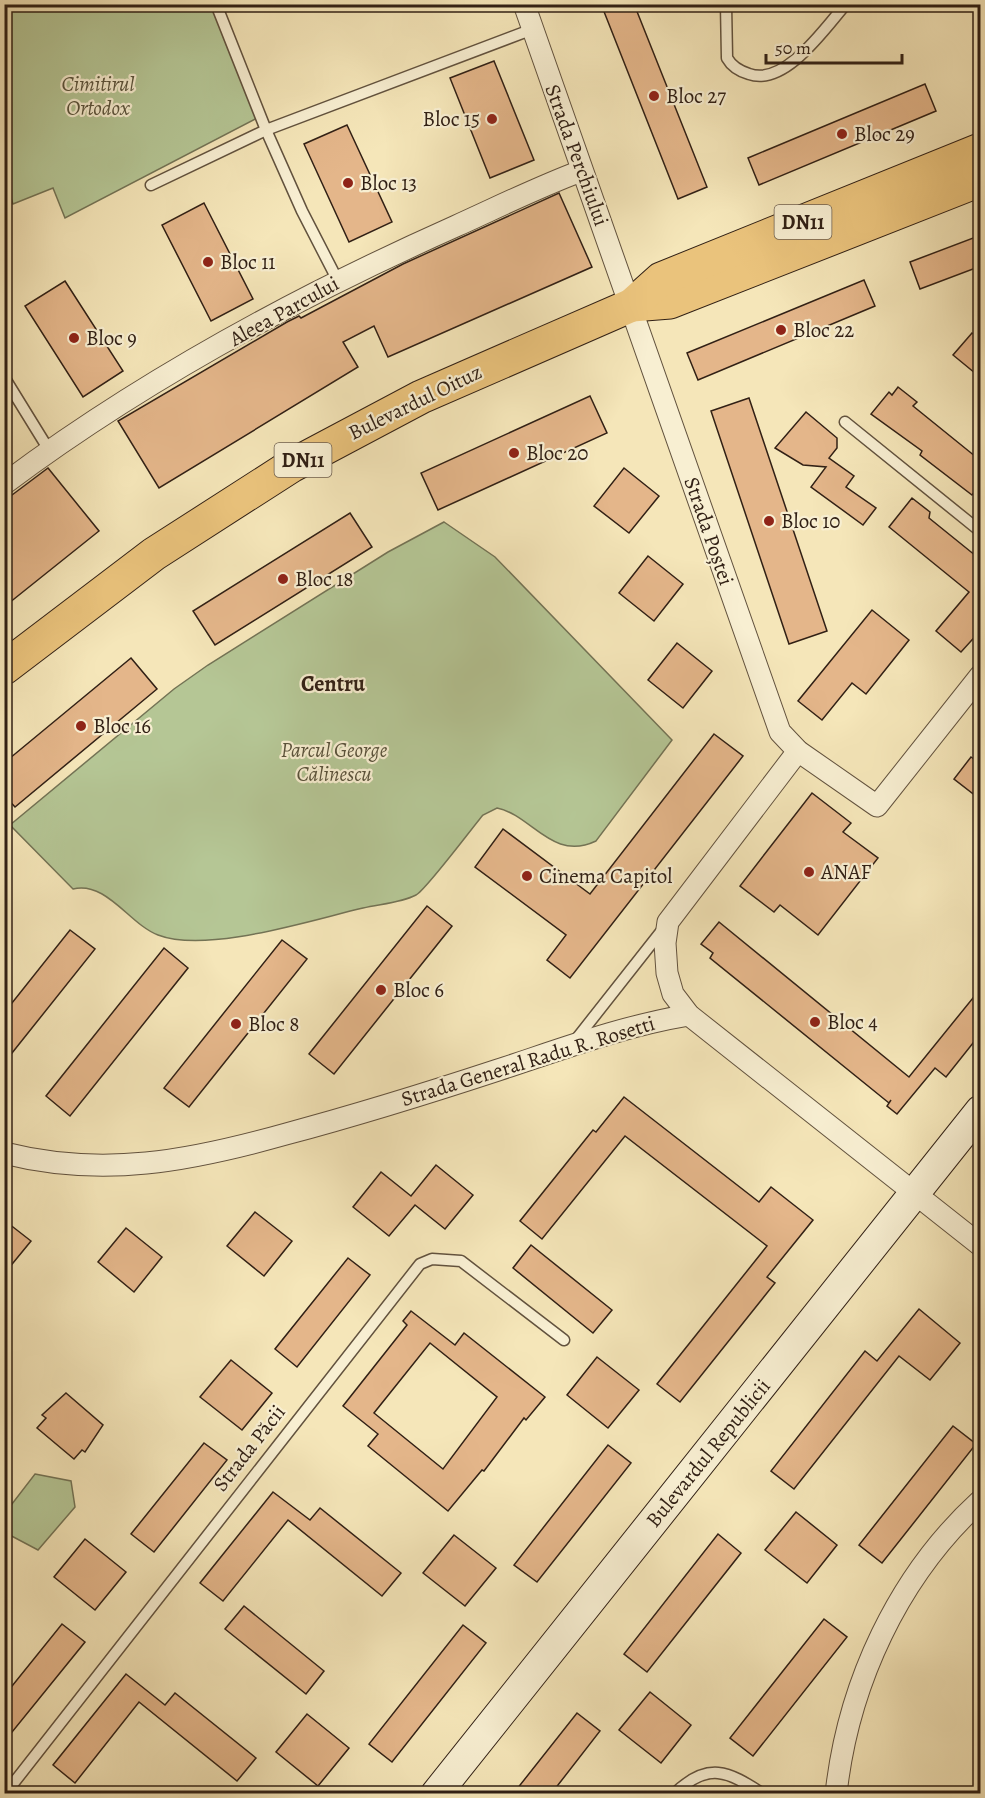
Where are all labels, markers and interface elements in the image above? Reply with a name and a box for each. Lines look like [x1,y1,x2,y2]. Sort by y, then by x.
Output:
scale bar [766,27,902,65]
text: 50 m [775,36,811,60]
park label: Cimitirul Ortodox [61,70,135,122]
street label: Strada Perchiului [538,80,616,230]
place label: Bloc 27 [666,82,726,110]
marker: Bloc 27 [647,89,661,103]
place label: Bloc 15 [423,105,480,133]
marker: Bloc 15 [485,112,499,126]
place label: Bloc 29 [854,120,915,148]
marker: Bloc 29 [835,127,849,141]
place label: Bloc 13 [360,169,417,197]
marker: Bloc 13 [341,176,355,190]
road number: DN11 [774,205,832,239]
place label: Bloc 11 [220,248,276,276]
marker: Bloc 11 [201,255,215,269]
street label: Aleea Parcului [223,269,344,353]
place label: Bloc 22 [793,316,854,344]
marker: Bloc 22 [774,323,788,337]
place label: Bloc 9 [86,324,137,352]
marker: Bloc 9 [67,331,81,345]
street label: Bulevardul Oituz [344,358,486,446]
place label: Bloc 20 [526,439,588,467]
road number: DN11 [274,443,332,477]
marker: Bloc 20 [507,446,521,460]
street label: Strada Poștei [677,473,741,589]
place label: Bloc 10 [781,507,841,535]
marker: Bloc 10 [762,514,776,528]
place label: Bloc 18 [295,565,354,593]
marker: Bloc 18 [276,572,290,586]
district label: Centru [301,669,366,699]
place label: Bloc 16 [93,712,151,740]
marker: Bloc 16 [74,719,88,733]
park label: Parcul George Călinescu [281,736,388,788]
place label: ANAF [820,858,871,886]
place label: Cinema Capitol [539,862,672,890]
marker: ANAF [802,865,816,879]
marker: Cinema Capitol [520,869,534,883]
place label: Bloc 6 [393,976,444,1004]
marker: Bloc 6 [374,983,388,997]
place label: Bloc 4 [827,1008,878,1036]
street label: Strada General Radu R. Rosetti [398,1009,658,1113]
place label: Bloc 8 [248,1010,299,1038]
marker: Bloc 4 [808,1015,822,1029]
marker: Bloc 8 [229,1017,243,1031]
street label: Bulevardul Republicii [639,1373,777,1533]
street label: Strada Păcii [206,1399,292,1497]

